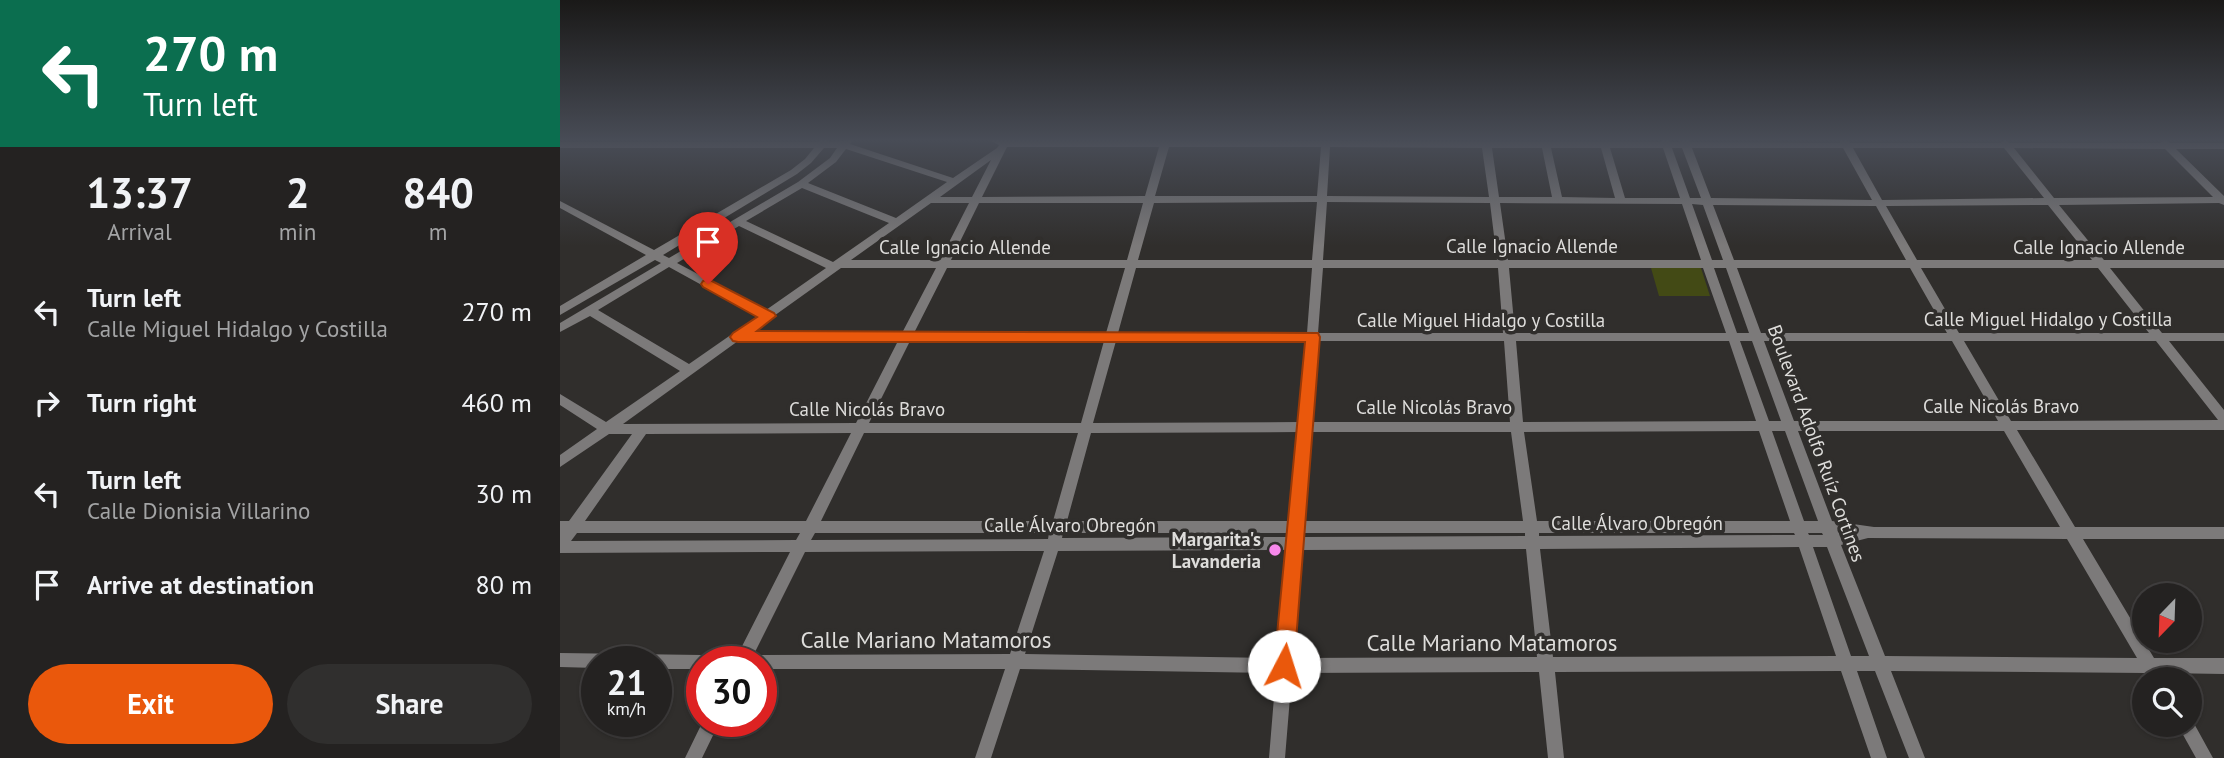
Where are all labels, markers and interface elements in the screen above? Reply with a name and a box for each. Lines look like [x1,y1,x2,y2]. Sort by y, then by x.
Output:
text: 270 m [143,21,278,85]
icon: left [28,28,119,119]
text: Turn left [143,83,258,125]
text: 13:37 [86,165,193,220]
text: 2 [286,165,309,220]
text: 840 [402,165,474,220]
pin [678,212,738,284]
text: Arrival [107,217,172,246]
text: min [279,217,316,246]
text: m [429,217,447,246]
icon: arrive [689,223,727,261]
street label: Calle Ignacio Allende [1446,234,1618,258]
street label: Calle Ignacio Allende [879,235,1051,259]
street label: Calle Ignacio Allende [2013,235,2185,259]
text: Turn left [87,281,181,314]
icon: left [28,293,66,331]
text: 270 m [461,295,532,328]
street label: Calle Miguel Hidalgo y Costilla [1924,307,2172,331]
street label: Calle Miguel Hidalgo y Costilla [1357,308,1605,332]
text: Calle Miguel Hidalgo y Costilla [87,314,388,343]
street label: Boulevard Adolfo Ruíz Cortines [1763,321,1871,565]
icon: right [28,384,66,422]
text: Turn right [87,386,196,419]
text: 460 m [461,386,532,419]
street label: Calle Nicolás Bravo [1923,394,2079,418]
street label: Calle Nicolás Bravo [1356,395,1512,419]
street label: Calle Nicolás Bravo [789,397,945,421]
text: Turn left [87,463,181,496]
icon: left [28,475,66,513]
text: 30 m [476,477,532,510]
text: Calle Dionisia Villarino [87,496,310,525]
street label: Calle Álvaro Obregón [1551,511,1723,535]
street label: Calle Álvaro Obregón [984,513,1156,537]
place label: Margarita's Lavanderia [1172,527,1261,573]
marker: Margarita's Lavanderia [1267,542,1283,558]
icon: arrive [28,566,66,604]
text: Arrive at destination [87,568,314,601]
text: 80 m [476,568,532,601]
north arrow [2132,583,2202,653]
map controls [2132,583,2202,737]
street label: Calle Mariano Matamoros [800,625,1052,654]
street label: Calle Mariano Matamoros [1366,628,1618,657]
position arrow [1247,629,1321,703]
speed limit sign: 30 [686,646,777,737]
text: 21 [607,659,646,705]
button: Exit [28,664,273,744]
button: Share [287,664,532,744]
button: search [2132,667,2202,737]
text: km/h [607,697,646,720]

